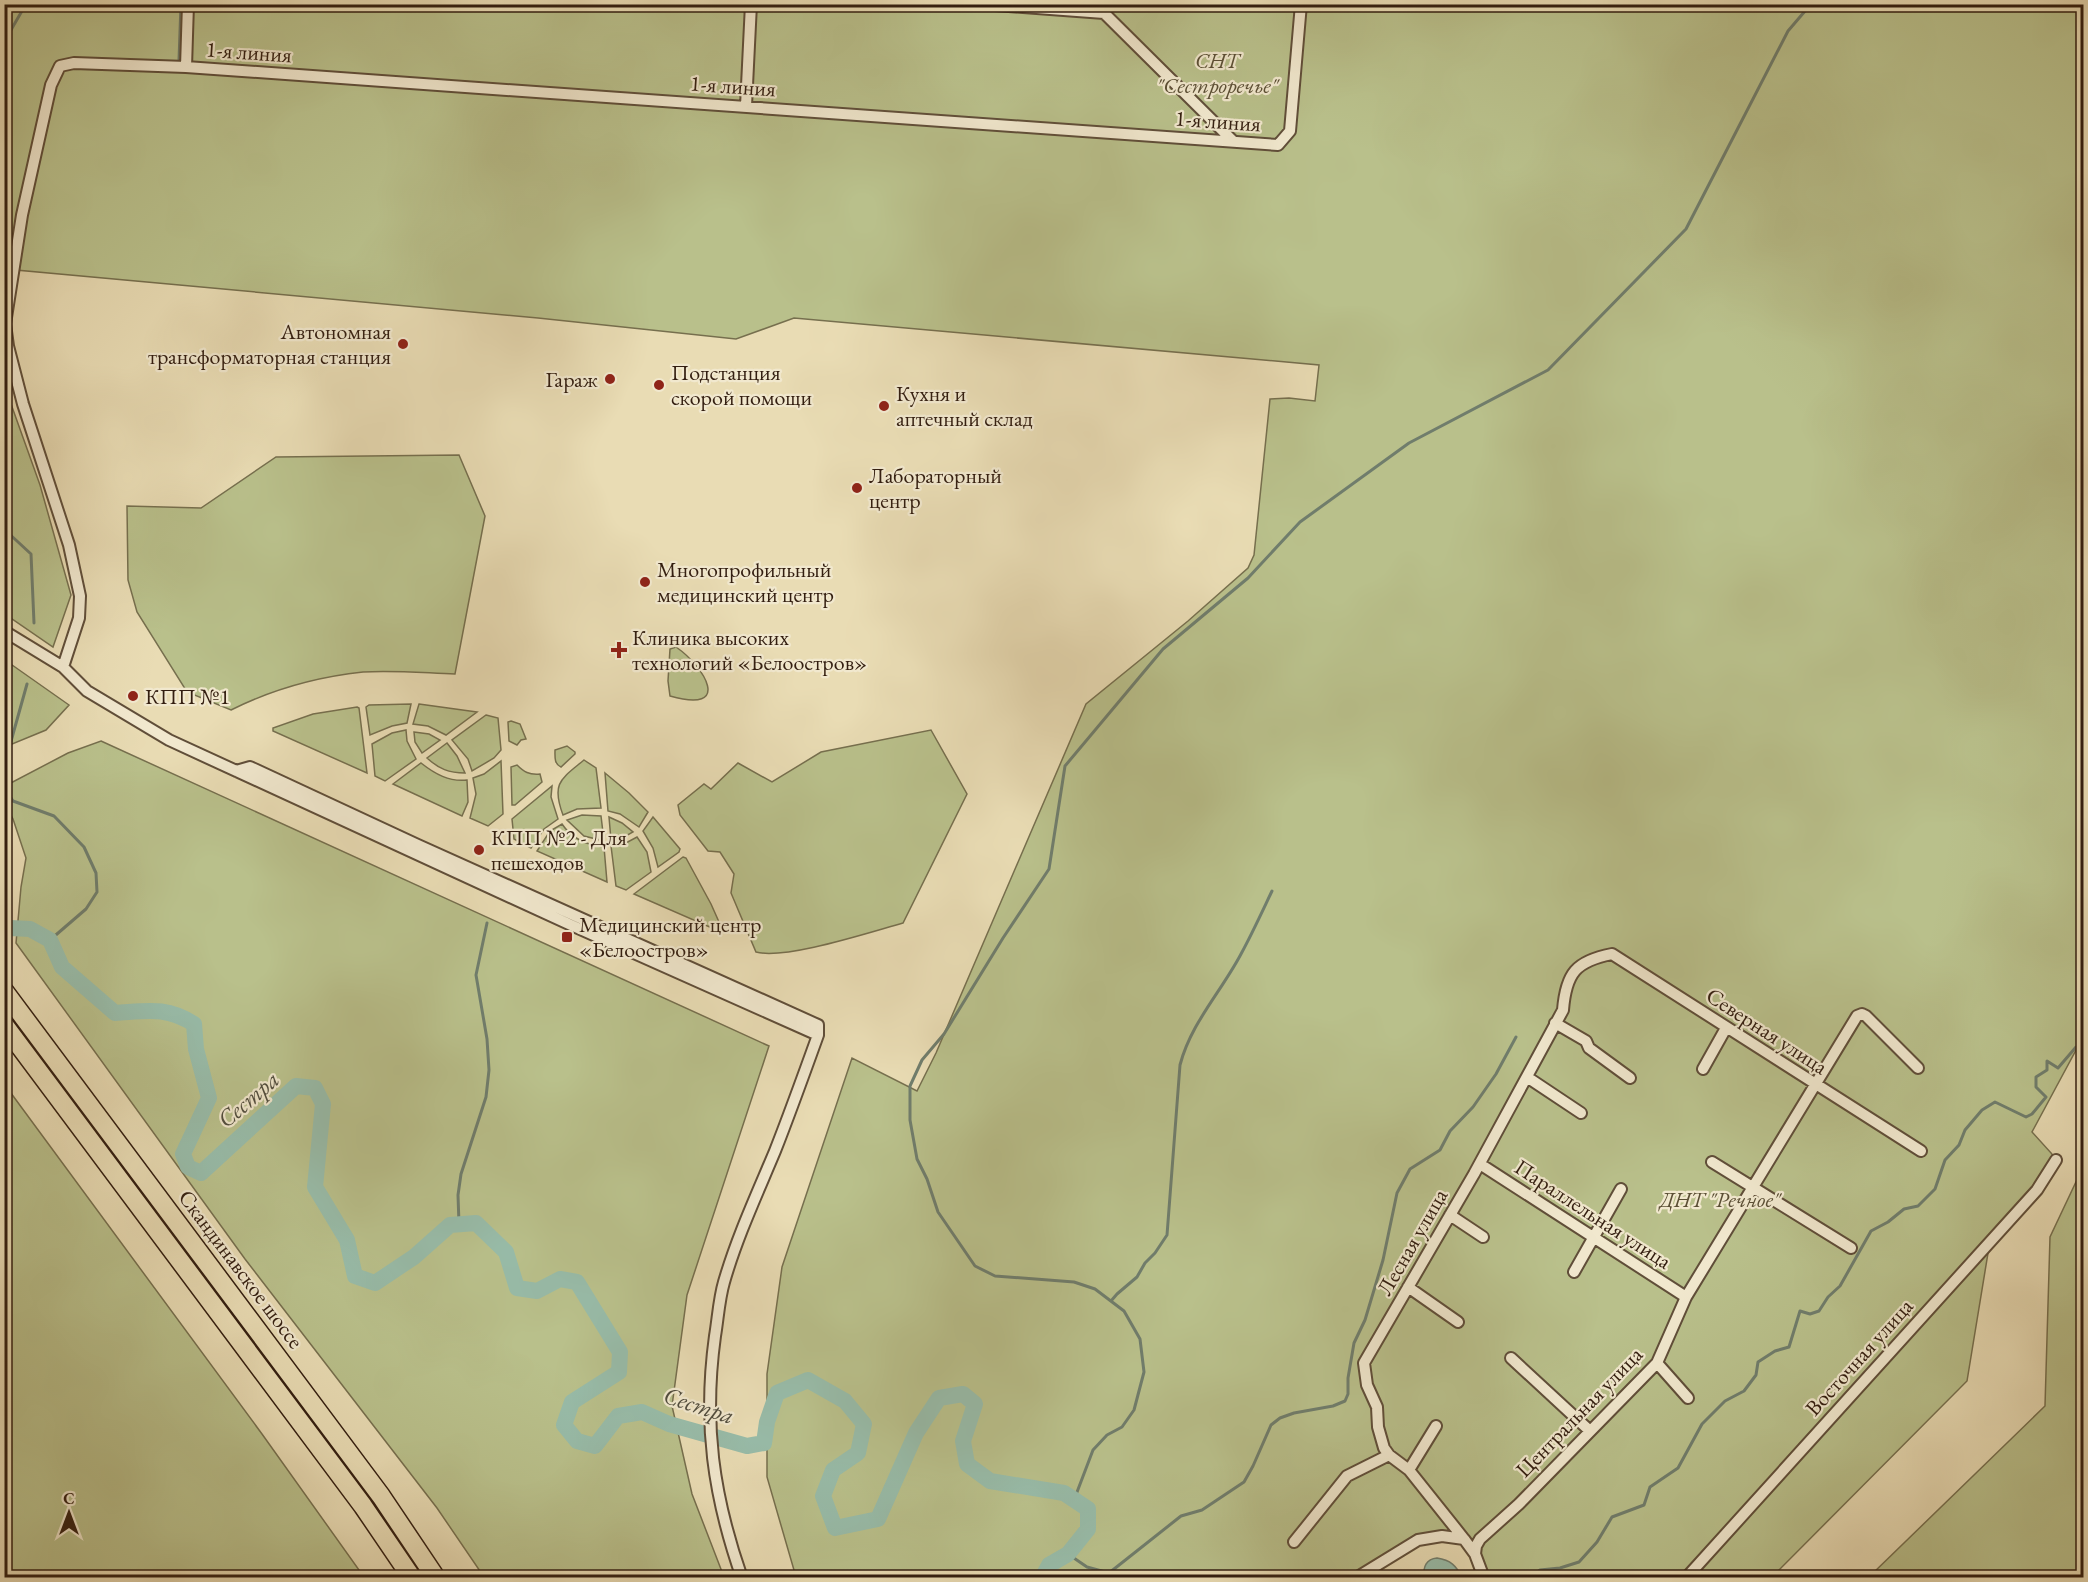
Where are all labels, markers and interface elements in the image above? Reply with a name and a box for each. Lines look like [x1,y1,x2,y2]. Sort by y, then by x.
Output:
street label: 1-я линия [205,35,293,69]
park label: СНТ "Сестроречье" [1156,46,1281,100]
street label: 1-я линия [689,69,777,103]
street label: 1-я линия [1174,104,1262,138]
place label: Автономная трансформаторная станция [148,317,391,371]
marker: Автономная трансформаторная станция [396,337,410,351]
place label: Подстанция скорой помощи [671,358,813,412]
place label: Гараж [545,365,599,394]
marker: Гараж [603,372,617,386]
marker: Подстанция скорой помощи [652,378,666,392]
place label: Кухня и аптечный склад [896,379,1033,433]
marker: Кухня и аптечный склад [877,399,891,413]
place label: Лабораторный центр [869,461,1002,515]
marker: Лабораторный центр [850,481,864,495]
place label: Многопрофильный медицинский центр [657,555,834,609]
marker: Многопрофильный медицинский центр [638,575,652,589]
place label: Клиника высоких технологий «Белоостров» [632,623,867,677]
marker: Клиника высоких технологий «Белоостров» [610,641,628,659]
place label: КПП №1 [145,682,230,711]
marker: КПП №1 [126,689,140,703]
place label: КПП №2 - Для пешеходов [491,823,627,877]
marker: КПП №2 - Для пешеходов [472,843,486,857]
place label: Медицинский центр «Белоостров» [579,910,762,964]
marker: Медицинский центр «Белоостров» [560,930,574,944]
street label: Северная улица [1701,981,1834,1081]
water label: Сестра [211,1064,285,1134]
street label: Параллельная улица [1509,1152,1677,1276]
street label: Лесная улица [1370,1183,1454,1301]
street label: Скандинавское шоссе [172,1184,310,1355]
park label: ДНТ "Речное" [1658,1185,1783,1214]
street label: Восточная улица [1799,1292,1920,1422]
street label: Центральная улица [1509,1340,1649,1484]
water label: Сестра [660,1379,738,1431]
north arrow [39,1483,99,1543]
text: С [63,1488,75,1509]

